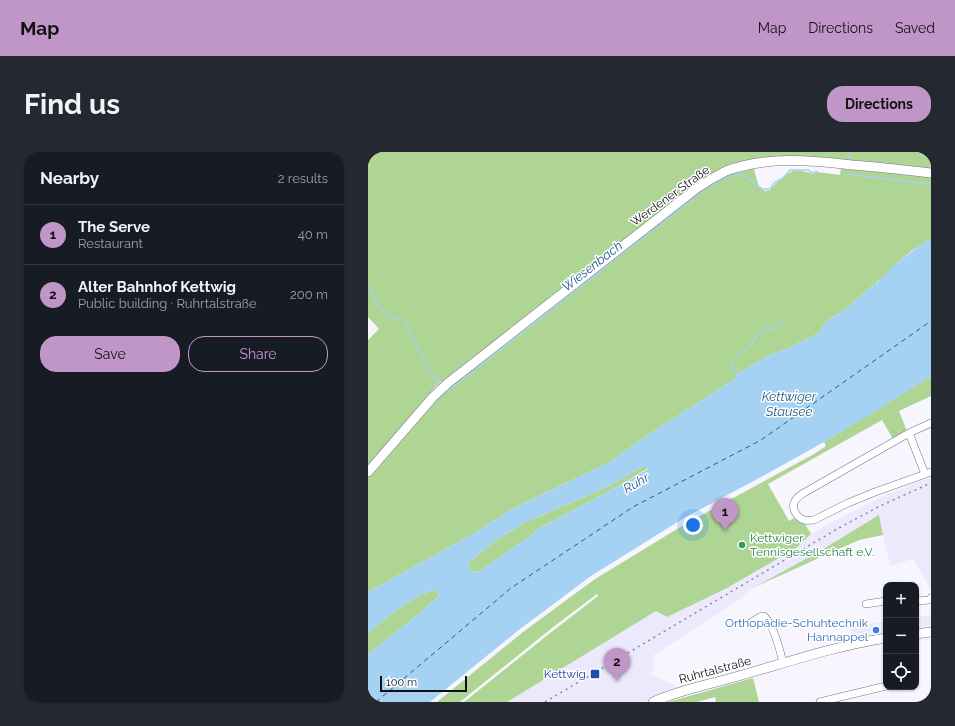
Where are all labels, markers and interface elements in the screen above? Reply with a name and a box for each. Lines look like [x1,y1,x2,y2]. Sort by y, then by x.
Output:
text: Map [20,17,59,39]
text: Map [758,20,786,36]
text: Directions [808,20,873,36]
text: Saved [895,20,935,36]
button: Directions [827,86,931,122]
text: Find us [24,88,120,121]
street label: Werdener Straße [628,163,712,229]
text: Nearby [40,168,99,188]
text: 2 results [278,171,328,186]
text: The Serve [78,218,150,236]
text: 1 [50,227,56,242]
text: 40 m [298,227,328,242]
text: Restaurant [78,236,143,251]
water label: Wiesenbach [559,238,625,294]
text: Alter Bahnhof Kettwig [78,278,236,296]
text: 2 [49,287,57,302]
text: 200 m [290,287,328,302]
text: Public building · Ruhrtalstraße [78,296,257,311]
button: Save [40,336,180,372]
button: Share [188,336,328,372]
water label: Kettwiger Stausee [762,389,817,419]
water label: Ruhr [620,469,652,496]
pin: 1 [712,498,738,531]
your location [683,515,703,535]
place label: Kettwiger Tennisgesellschaft e.V. [750,531,874,559]
marker: Kettwiger Tennisgesellschaft e.V. [737,540,747,550]
map controls [883,582,919,690]
button: + [883,582,919,618]
place label: Orthopädie-Schuhtechnik Hannappel [725,616,869,644]
button: − [883,618,919,654]
marker: Orthopädie-Schuhtechnik Hannappel [871,625,881,635]
pin: 2 [604,648,630,681]
street label: Ruhrtalstraße [677,654,753,686]
button: locate [883,654,919,690]
place label: Kettwig [544,667,586,681]
marker: Kettwig [589,668,601,680]
scale bar [380,674,467,693]
text: 100 m [386,676,417,689]

